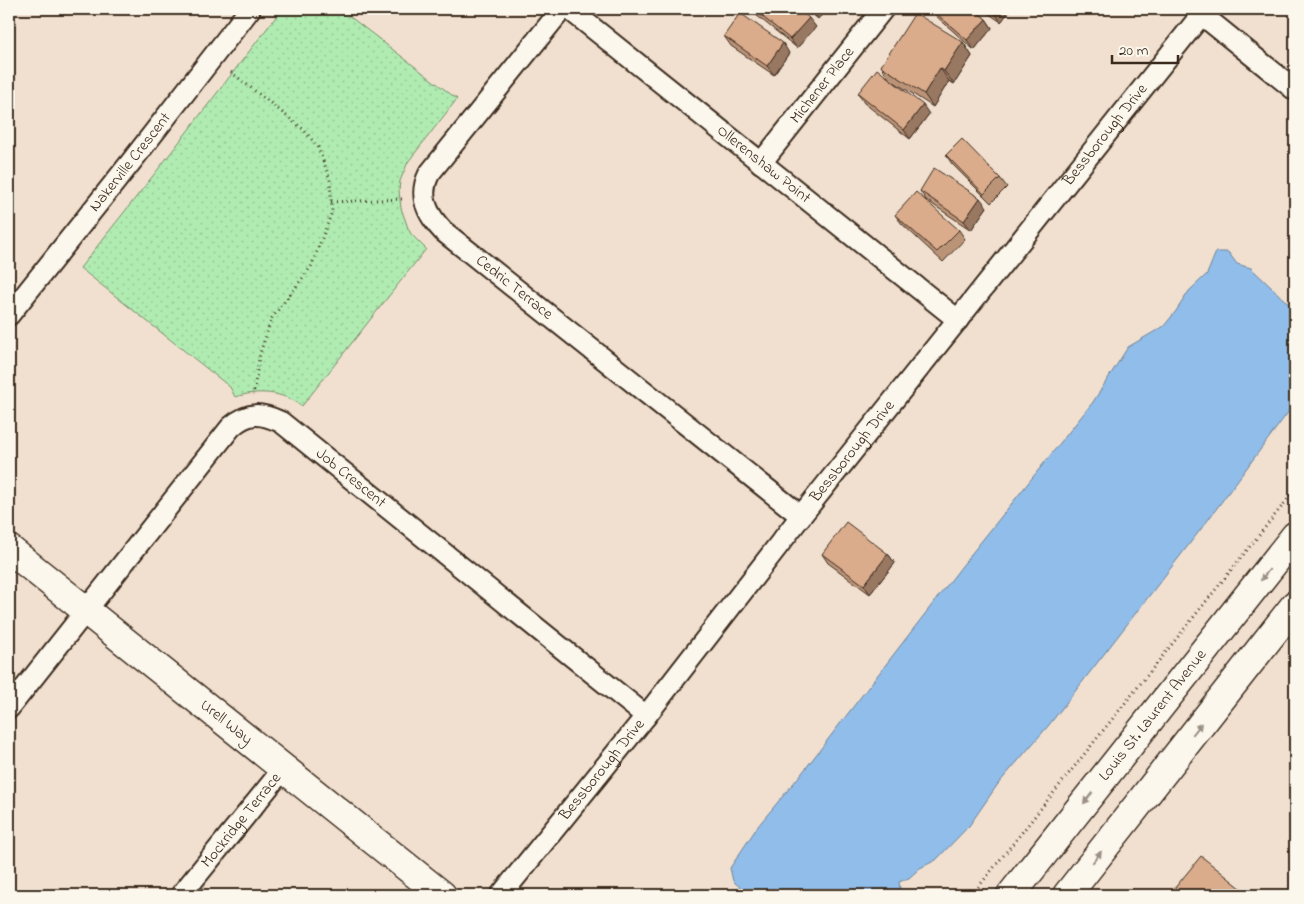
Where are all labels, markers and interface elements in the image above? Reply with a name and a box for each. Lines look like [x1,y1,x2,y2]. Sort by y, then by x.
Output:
scale bar [1112,32,1178,64]
text: 20 m [1119,40,1149,62]
street label: Michener Place [784,41,861,129]
street label: Bessborough Drive [1056,78,1154,192]
street label: Nakerville Crescent [83,107,178,217]
street label: Ollerenshaw Point [711,119,816,210]
street label: Cedric Terrace [470,249,559,327]
street label: Bessborough Drive [804,394,901,509]
street label: Job Crescent [310,442,392,514]
one-way arrow [1260,568,1270,581]
street label: Louis St. Laurent Avenue [1093,644,1213,787]
street label: Urell Way [195,694,258,751]
street label: Bessborough Drive [553,713,652,827]
one-way arrow [1192,723,1203,736]
street label: Mockridge Terrace [195,767,288,873]
one-way arrow [1083,791,1094,804]
one-way arrow [1091,851,1102,864]

